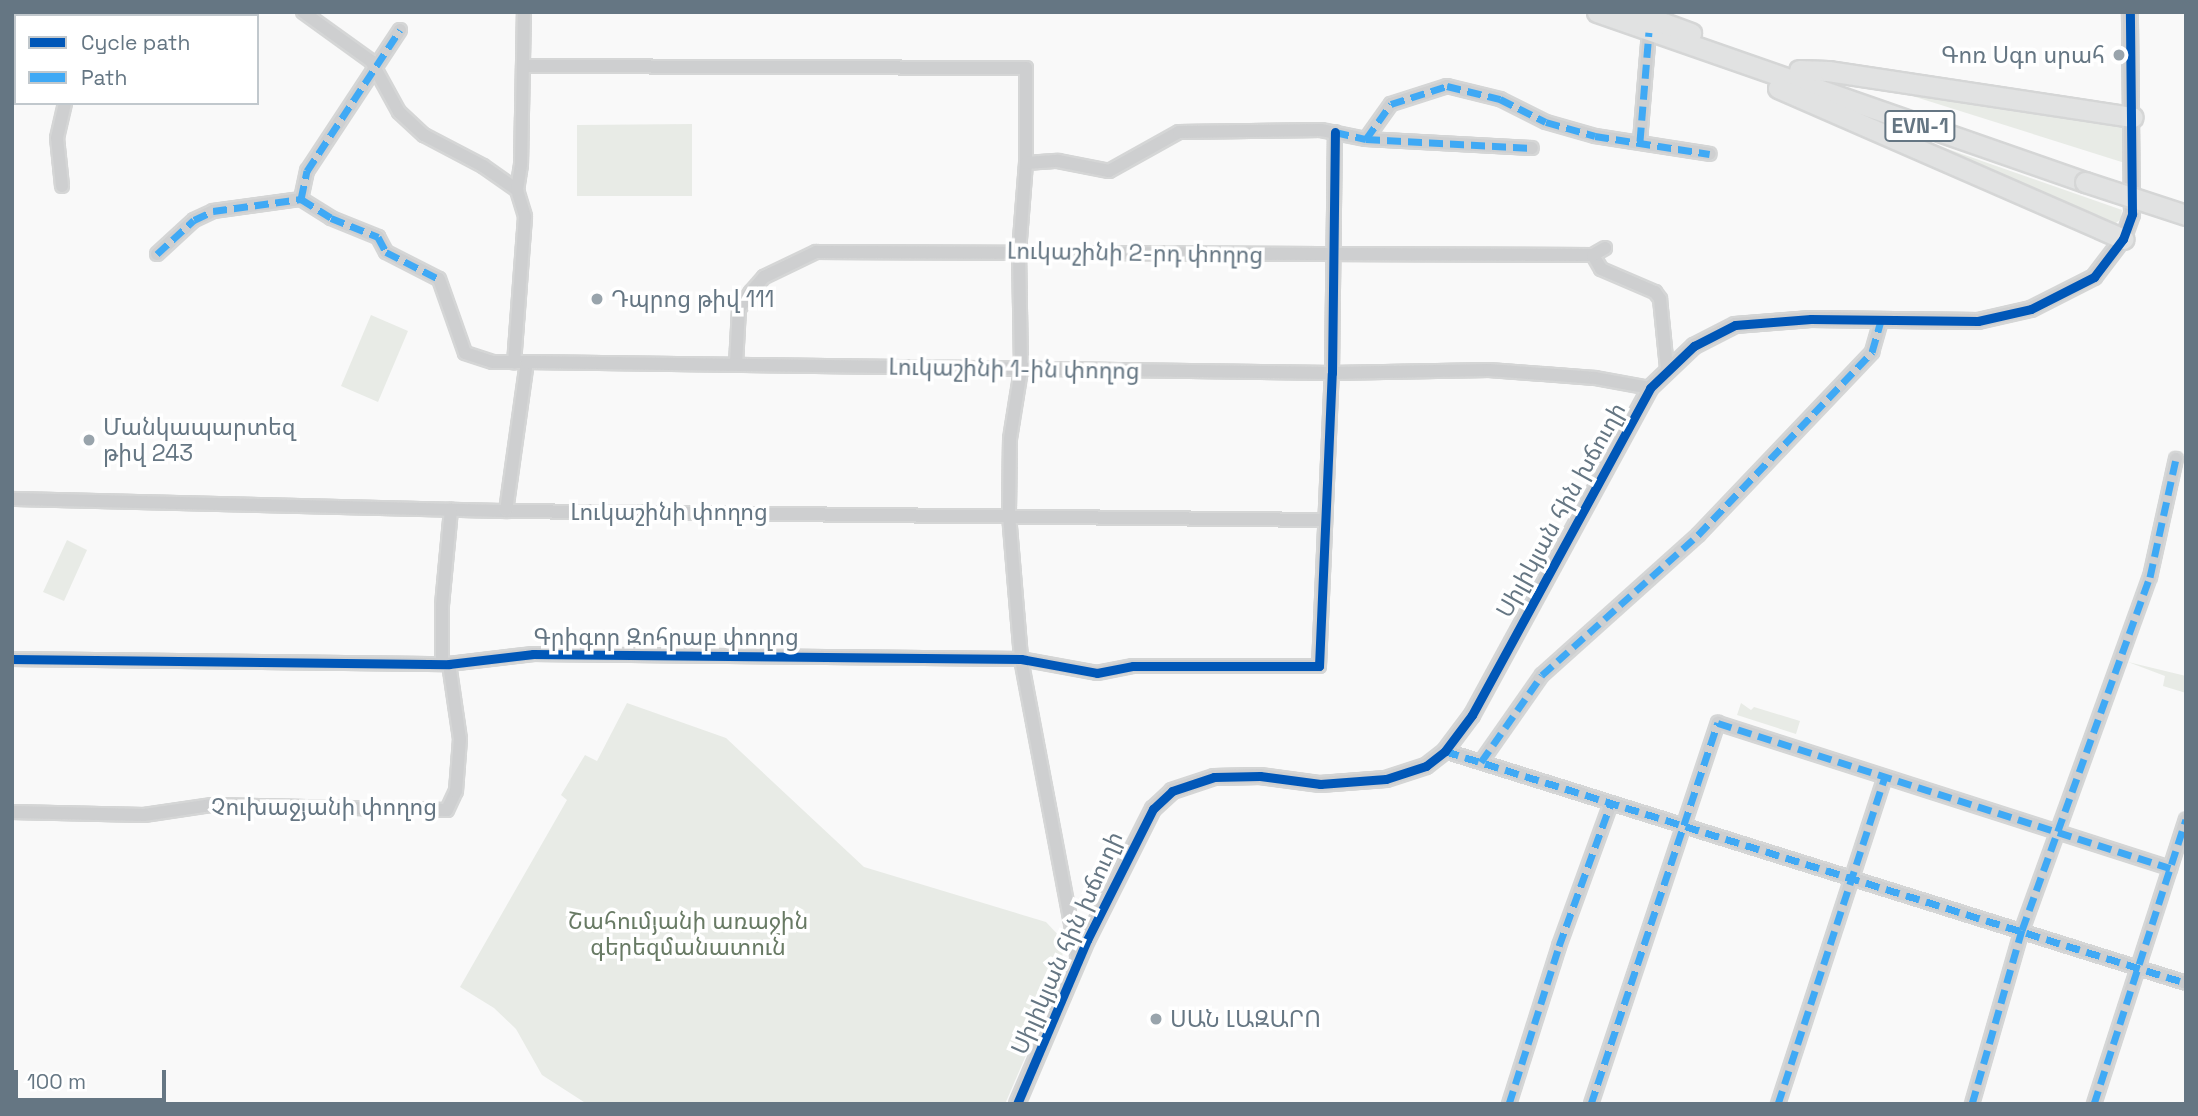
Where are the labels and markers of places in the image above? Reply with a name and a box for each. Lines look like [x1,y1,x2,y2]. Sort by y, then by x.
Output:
place label: Գոռ Սգո սրահ [1941,41,2105,69]
marker: Գոռ Սգո սրահ [2111,47,2127,63]
place label: Դպրոց թիվ 111 [611,285,774,313]
marker: Դպրոց թիվ 111 [589,291,605,307]
place label: Մանկապարտեզ թիվ 243 [103,413,296,467]
marker: Մանկապարտեզ թիվ 243 [81,432,97,448]
place label: ՍԱՆ ԼԱԶԱՐՈ [1170,1005,1321,1033]
marker: ՍԱՆ ԼԱԶԱՐՈ [1148,1011,1164,1027]

